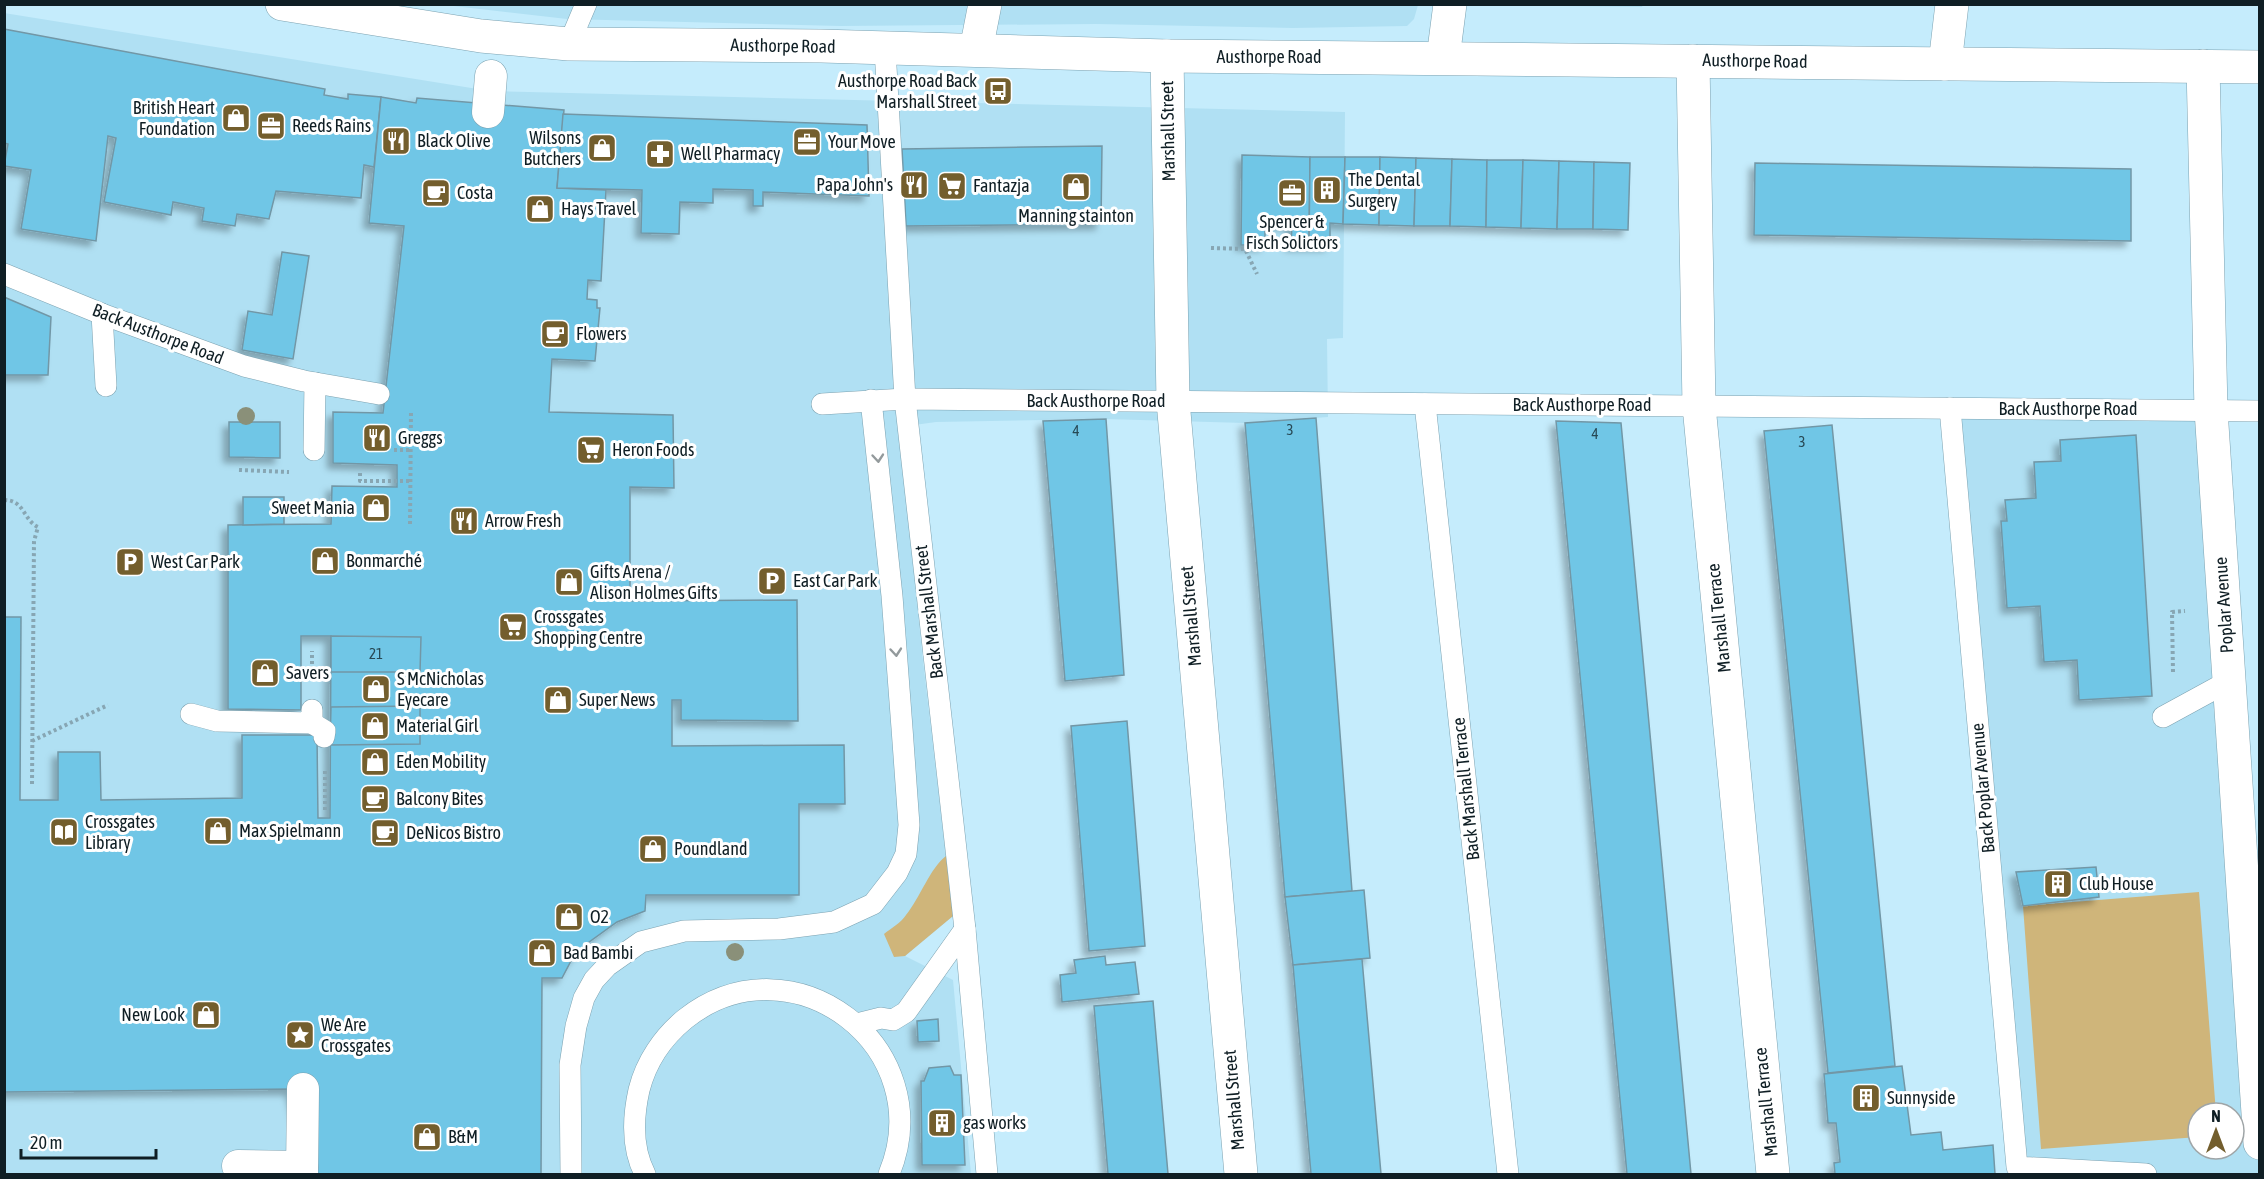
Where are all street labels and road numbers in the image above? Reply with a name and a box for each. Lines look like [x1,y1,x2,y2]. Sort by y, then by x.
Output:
street label: Austhorpe Road [730,34,836,57]
street label: Austhorpe Road [1216,46,1322,67]
street label: Austhorpe Road [1702,49,1808,72]
street label: Marshall Street [1156,80,1179,182]
street label: Back Austhorpe Road [90,299,227,368]
street label: Back Austhorpe Road [1026,390,1166,411]
street label: Back Austhorpe Road [1512,394,1652,415]
street label: Back Austhorpe Road [1998,398,2138,419]
street label: Back Marshall Street [910,544,947,680]
street label: Poplar Avenue [2210,556,2237,654]
street label: Marshall Terrace [1702,562,1735,674]
street label: Marshall Street [1176,565,1205,667]
street label: Back Marshall Terrace [1448,717,1483,862]
street label: Back Poplar Avenue [1966,722,1999,854]
street label: Marshall Terrace [1749,1046,1782,1158]
street label: Marshall Street [1219,1049,1248,1151]

